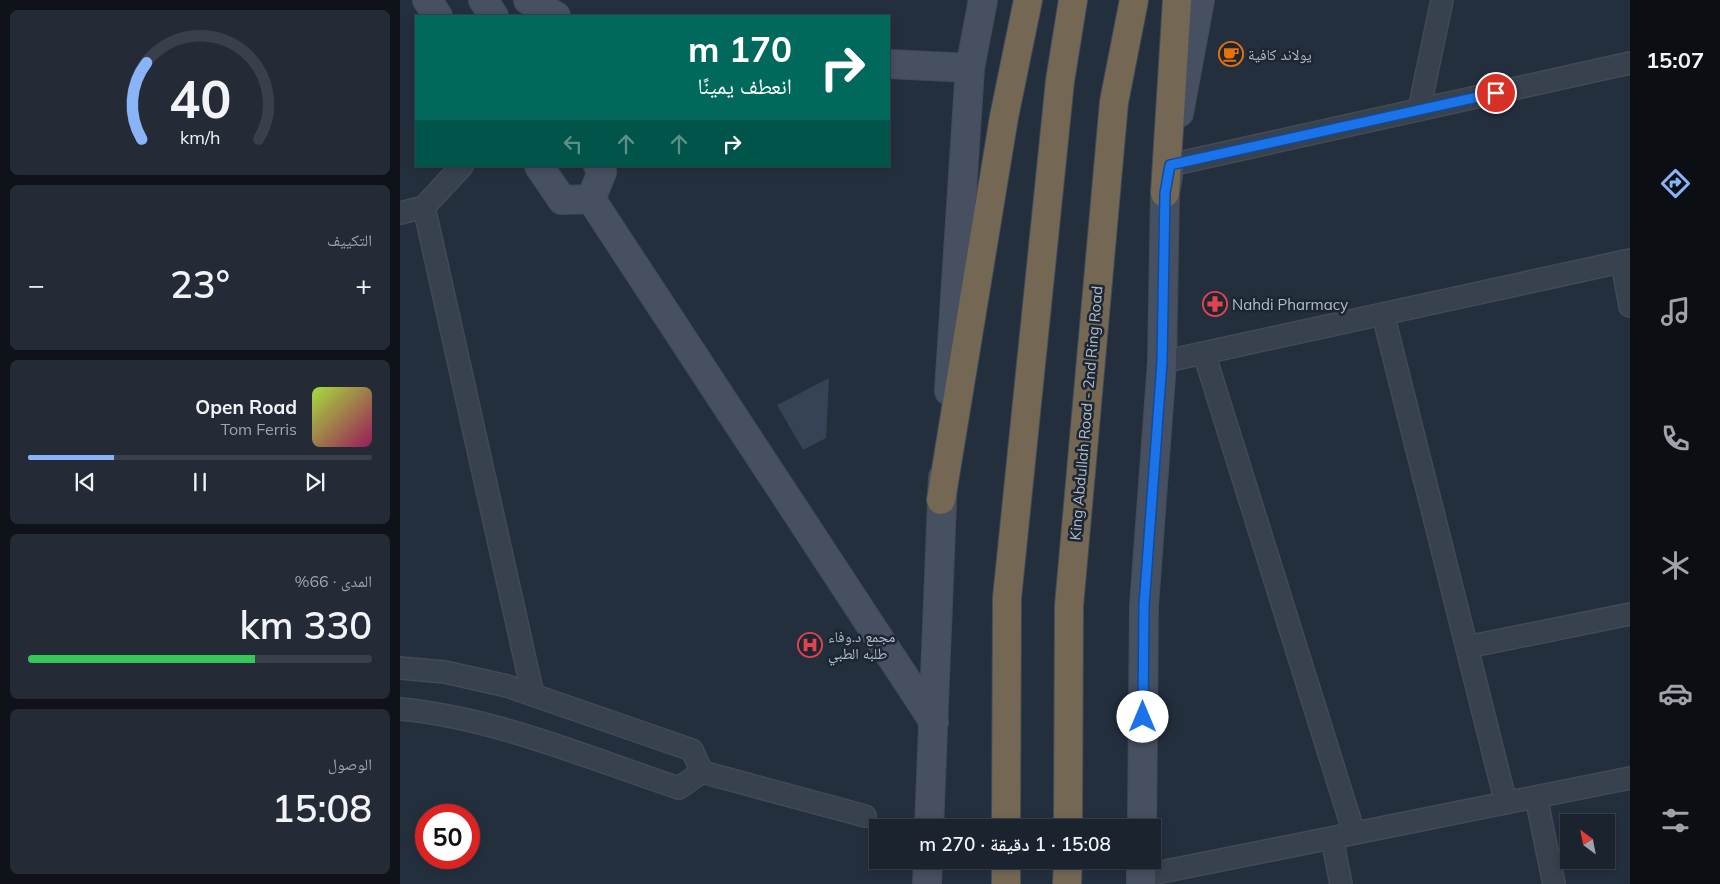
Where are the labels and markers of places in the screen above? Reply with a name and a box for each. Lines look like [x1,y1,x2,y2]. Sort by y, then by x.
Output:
cafe icon: يولاند كافية [1218,41,1244,67]
place label: يولاند كافية [1248,45,1312,64]
pin [1475,72,1517,114]
pharmacy icon: Nahdi Pharmacy [1202,291,1228,317]
place label: Nahdi Pharmacy [1232,295,1348,314]
place label: مجمع د.وفاء طلبه الطبي [828,627,896,665]
hospital icon: مجمع د.وفاء طلبه الطبي [797,632,823,658]

